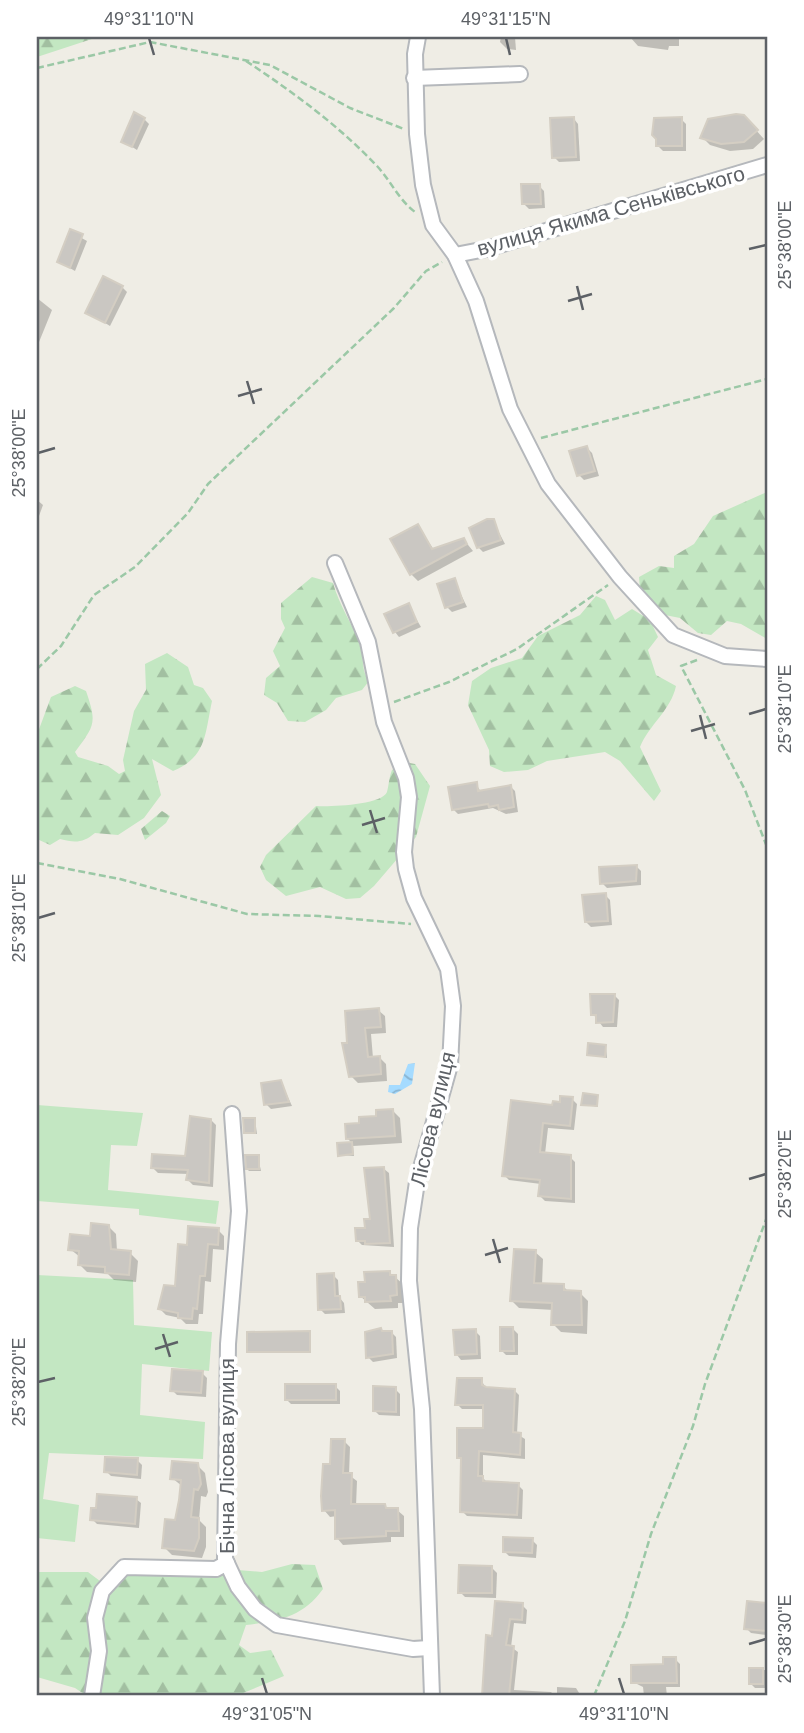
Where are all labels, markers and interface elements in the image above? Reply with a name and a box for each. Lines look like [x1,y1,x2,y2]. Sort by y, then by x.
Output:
text: 49°31'10"N [104,9,194,29]
text: 49°31'15"N [461,9,551,29]
street label: вулиця Якима Сеньківського [474,161,747,260]
text: 25°38'00"E [775,200,795,290]
text: 25°38'00"E [9,408,29,498]
text: 25°38'10"E [775,664,795,754]
text: 25°38'10"E [9,873,29,963]
street label: Лісова вулиця [406,1049,459,1188]
text: 25°38'20"E [775,1129,795,1219]
text: 25°38'20"E [9,1337,29,1427]
street label: Бічна Лісова вулиця [215,1358,238,1554]
text: 25°38'30"E [775,1594,795,1684]
text: 49°31'05"N [222,1704,312,1724]
text: 49°31'10"N [579,1704,669,1724]

